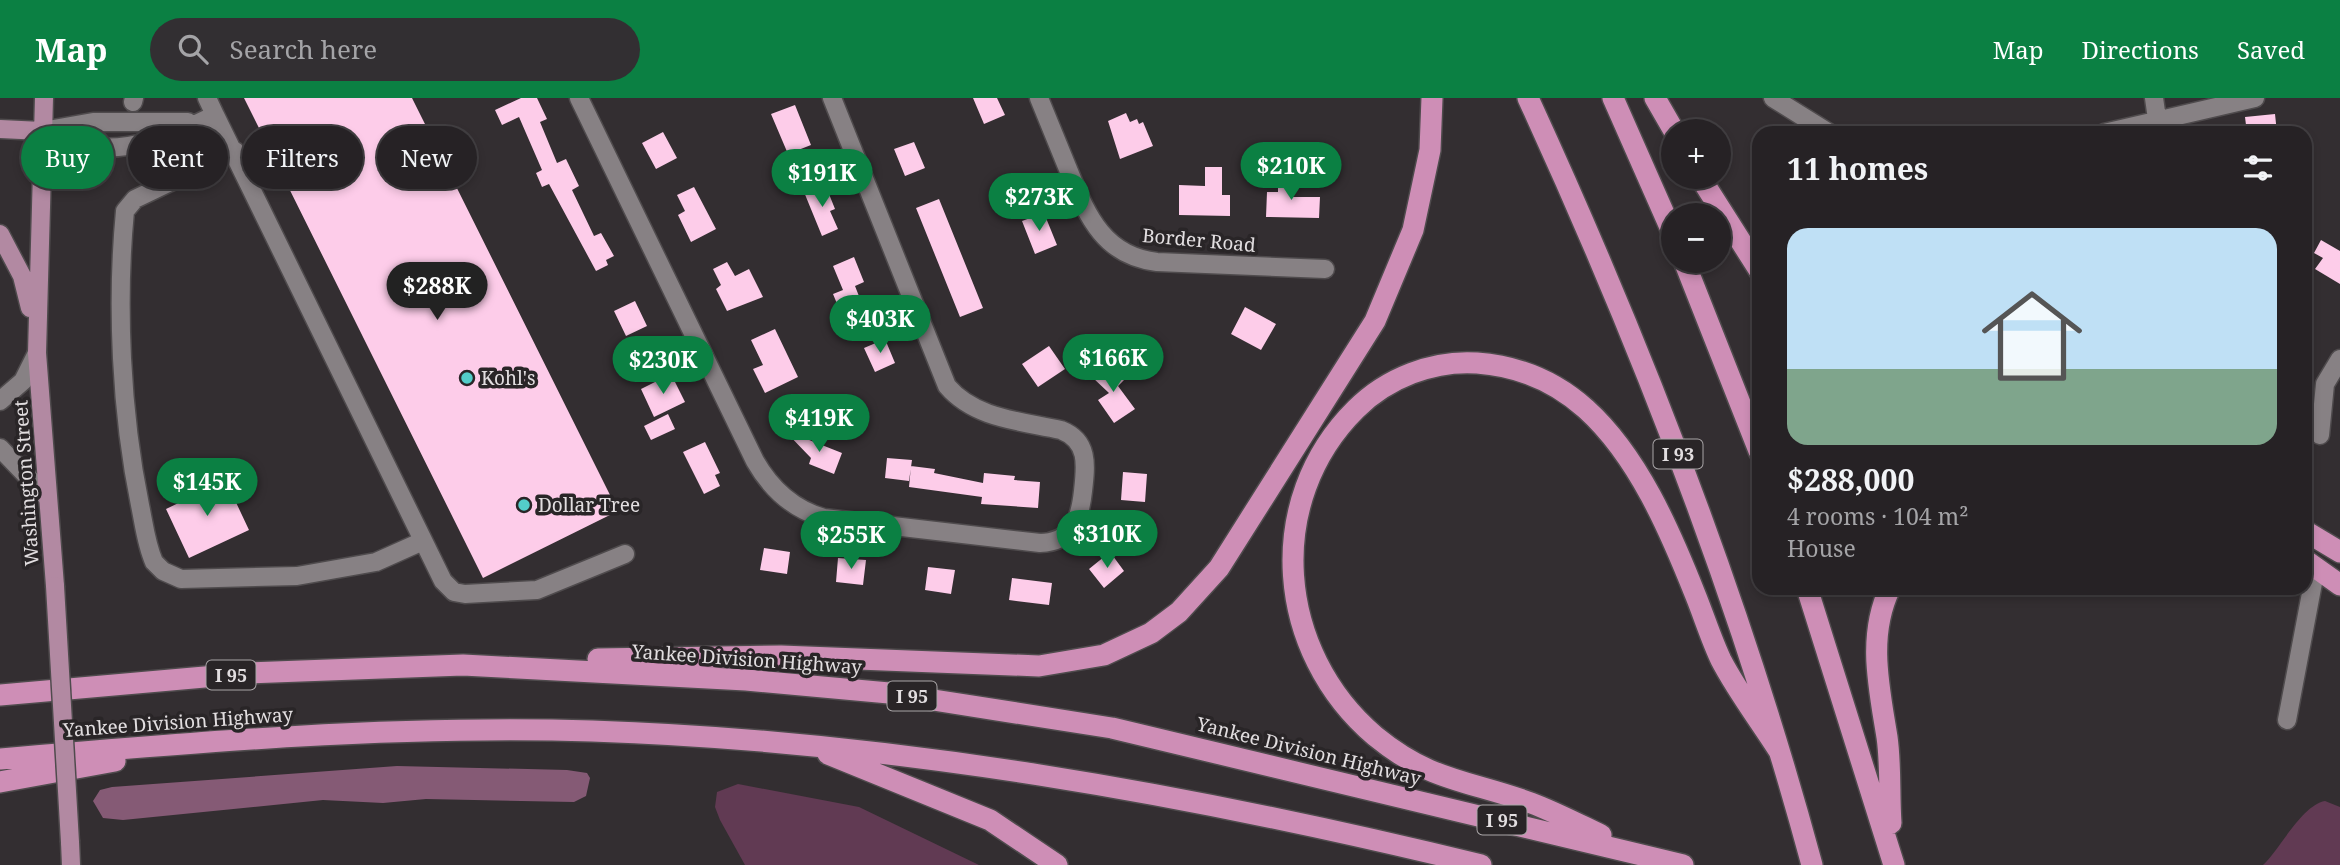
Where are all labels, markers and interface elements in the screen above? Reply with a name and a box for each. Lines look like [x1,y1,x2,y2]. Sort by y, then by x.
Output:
search box [150,18,640,81]
text: Map [35,27,108,72]
icon: search [174,30,212,68]
text: Search here [230,31,377,67]
text: Map [1993,33,2044,66]
text: Directions [2082,33,2199,66]
text: Saved [2237,33,2305,66]
map controls [1661,119,1731,273]
button: + [1661,119,1731,189]
chip: Buy [21,126,114,189]
chip: Rent [128,126,228,189]
chip: Filters [242,126,363,189]
chip: New [377,126,477,189]
pin: $210K [1242,142,1340,202]
text: 11 homes [1787,148,1928,189]
text: $210K [1257,149,1325,181]
icon: filters [2239,149,2277,187]
pin: $191K [773,150,871,209]
text: $191K [788,156,856,188]
pin: $273K [990,174,1088,233]
text: $273K [1005,180,1073,212]
button: − [1661,203,1731,273]
street label: Border Road [1141,222,1257,258]
pin: $288K [388,262,486,322]
text: $288K [403,269,471,301]
icon: home [1969,273,2095,399]
pin: $403K [831,296,929,355]
text: $403K [846,302,914,334]
pin: $166K [1064,334,1162,394]
pin: $230K [614,336,712,396]
text: $166K [1079,341,1147,373]
text: $230K [629,343,697,375]
place label: Kohl's [481,365,536,391]
marker: Kohl's [459,370,475,386]
pin: $419K [770,394,868,454]
street label: Washington Street [7,399,45,567]
text: $419K [785,401,853,433]
road number: I 93 [1654,440,1702,468]
pin: $145K [158,458,256,518]
text: $288,000 [1787,459,1914,500]
text: $145K [173,465,241,497]
place label: Dollar Tree [538,492,640,518]
marker: Dollar Tree [516,497,532,513]
text: 4 rooms · 104 m² [1787,500,1969,532]
pin: $310K [1058,510,1156,570]
pin: $255K [802,512,900,571]
text: $310K [1073,517,1141,549]
text: $255K [817,518,885,550]
text: House [1787,532,1856,564]
street label: Yankee Division Highway [630,638,863,680]
road number: I 95 [206,660,256,690]
road number: I 95 [888,682,936,710]
street label: Yankee Division Highway [61,701,294,743]
street label: Yankee Division Highway [1193,710,1424,792]
road number: I 95 [1478,806,1526,834]

